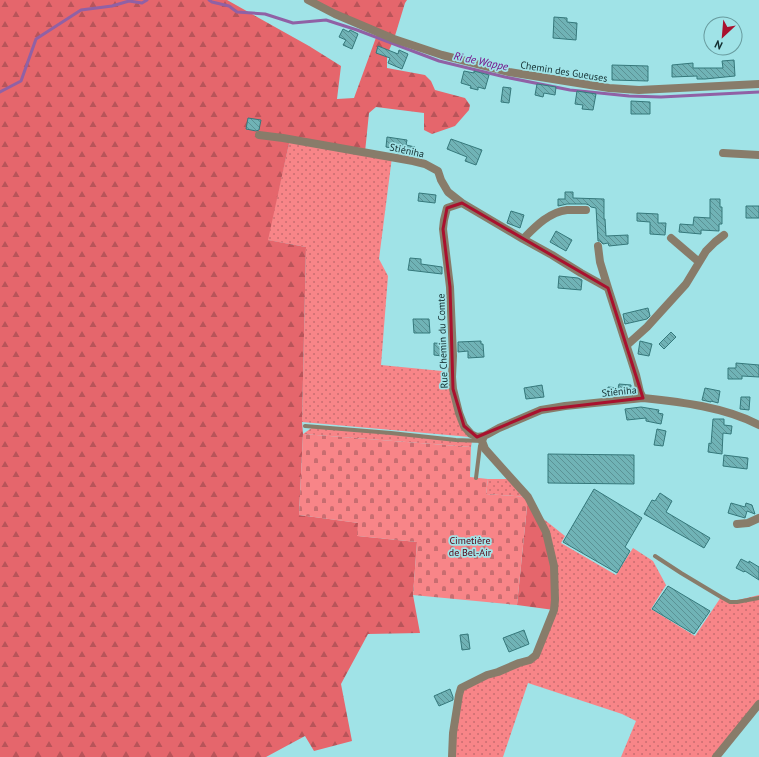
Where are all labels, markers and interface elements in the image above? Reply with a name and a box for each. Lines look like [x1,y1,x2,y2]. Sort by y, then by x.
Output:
north arrow [703,16,743,56]
text: N [712,37,725,53]
water label: Ri de Wappe [453,48,509,74]
street label: Chemin des Gueuses [519,58,608,85]
street label: Stiéniha [388,140,425,160]
street label: Rue Chemin du Comte [434,293,451,389]
street label: Stiéniha [601,383,637,400]
park label: Cimetière de Bel-Air [449,534,492,559]

